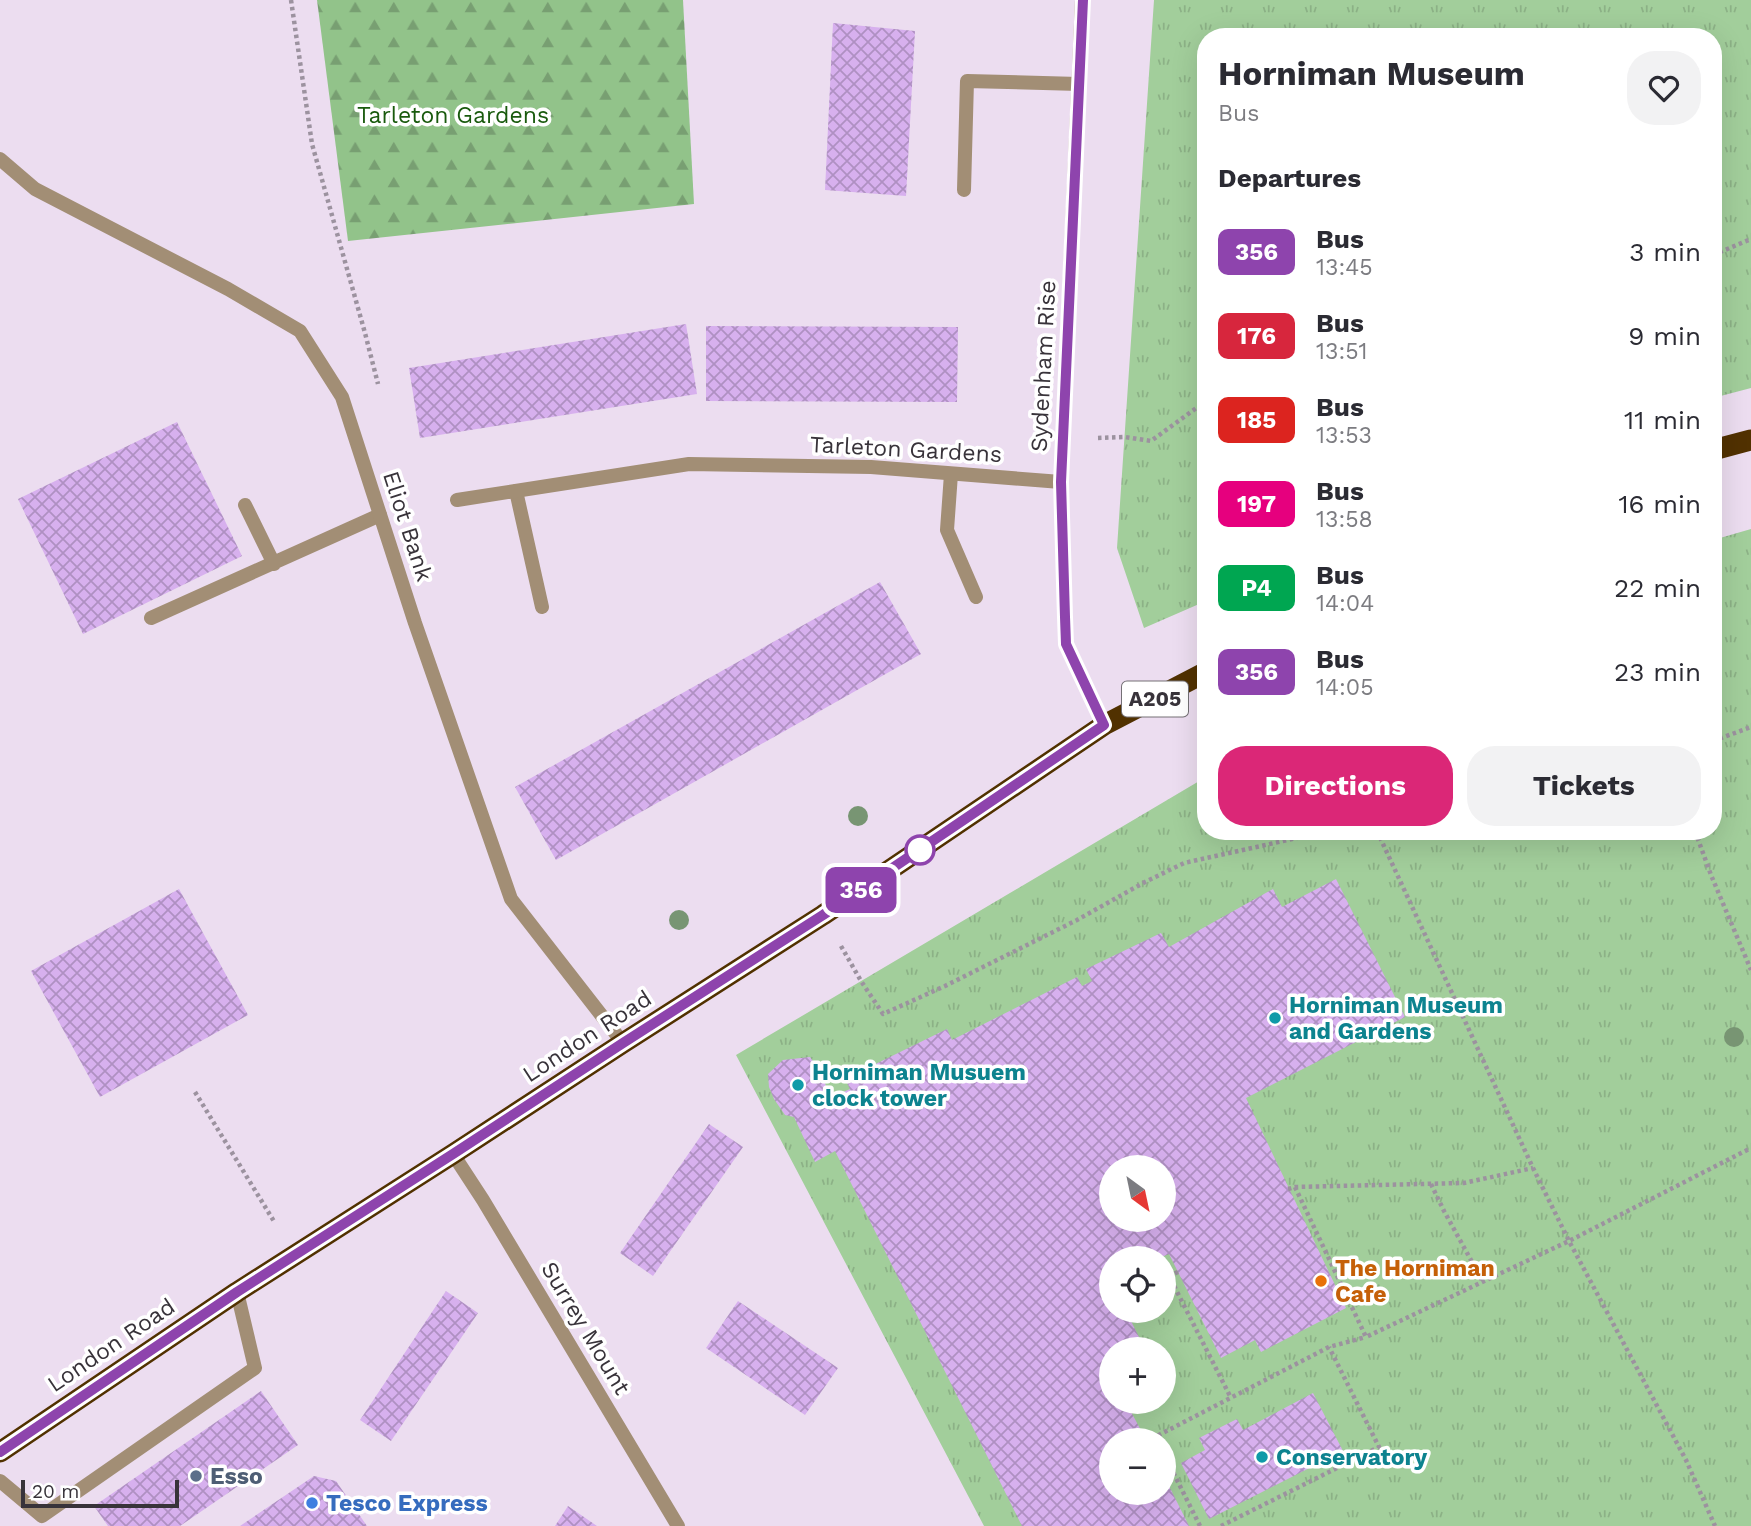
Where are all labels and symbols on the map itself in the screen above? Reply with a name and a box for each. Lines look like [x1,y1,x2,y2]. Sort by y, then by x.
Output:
park label: Tarleton Gardens [357,102,549,129]
street label: Sydenham Rise [1026,280,1061,452]
street label: Tarleton Gardens [809,431,1003,468]
street label: Eliot Bank [377,468,438,585]
road number: A205 [1122,682,1188,716]
unlabelled marker [905,835,935,865]
line badge: 356 [821,867,901,913]
street label: London Road [518,985,657,1088]
place label: Horniman Museum and Gardens [1289,992,1503,1045]
marker: Horniman Museum and Gardens [1267,1010,1283,1026]
place label: Horniman Musuem clock tower [812,1059,1026,1112]
marker: Horniman Musuem clock tower [790,1077,806,1093]
north arrow [1099,1155,1176,1232]
place label: The Horniman Cafe [1335,1255,1495,1308]
street label: Surrey Mount [535,1257,636,1400]
marker: The Horniman Cafe [1313,1273,1329,1289]
street label: London Road [42,1293,180,1398]
place label: Conservatory [1276,1444,1427,1471]
marker: Conservatory [1254,1449,1270,1465]
place label: Esso [210,1463,263,1490]
marker: Esso [188,1468,204,1484]
scale bar [21,1477,178,1509]
place label: Tesco Express [326,1490,488,1517]
marker: Tesco Express [304,1495,320,1511]

